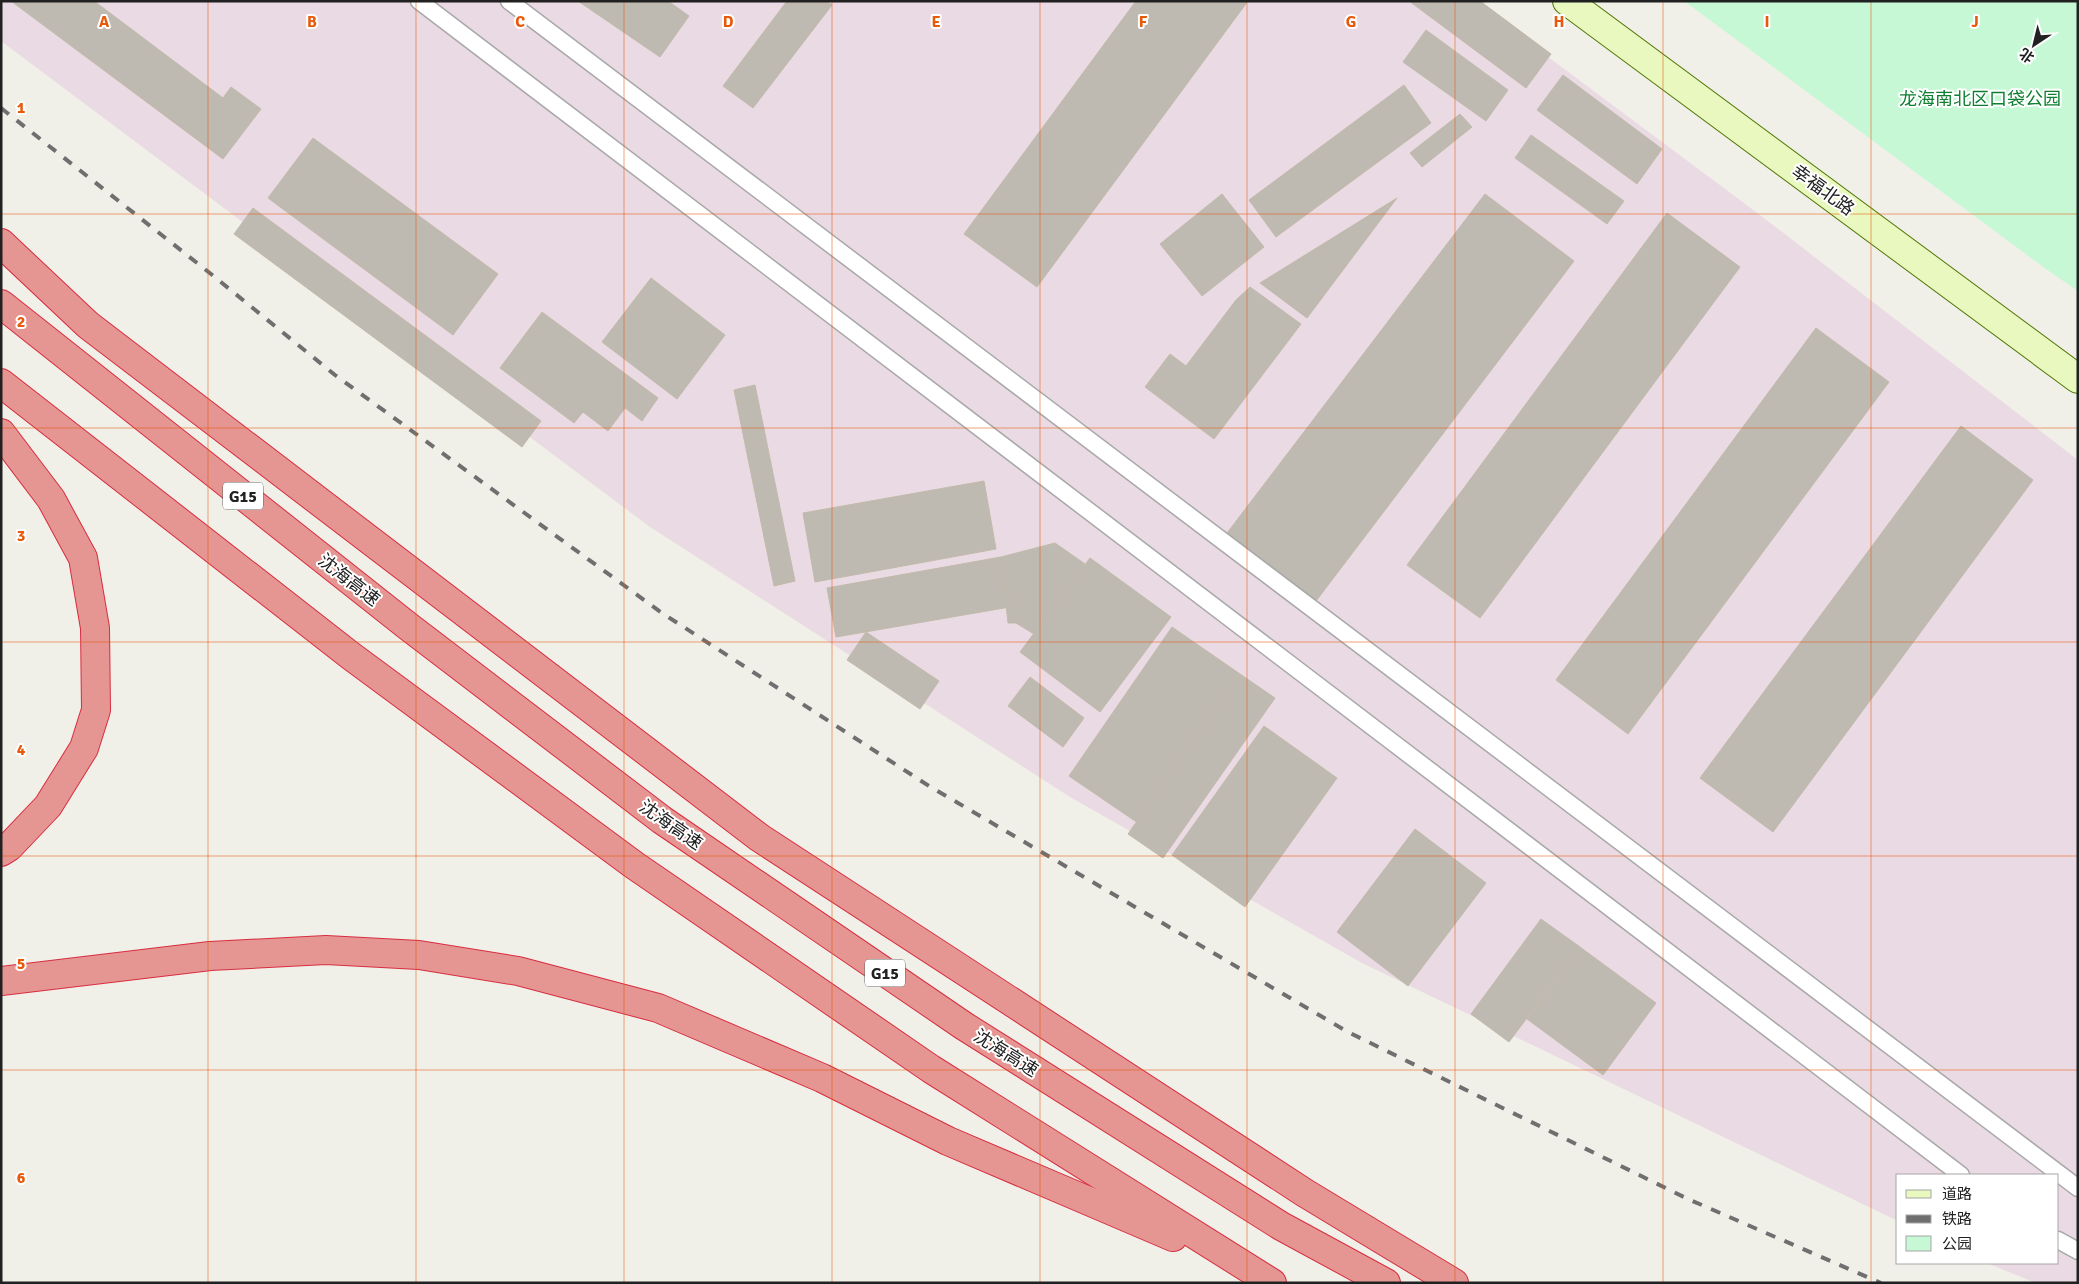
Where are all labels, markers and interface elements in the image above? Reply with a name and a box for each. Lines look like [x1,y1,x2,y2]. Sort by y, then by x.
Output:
text: A [99,12,110,32]
text: B [307,12,317,32]
text: C [515,12,525,32]
text: D [723,12,734,32]
text: E [931,12,941,32]
text: F [1139,12,1148,32]
text: G [1346,12,1356,32]
text: H [1554,12,1564,32]
text: I [1764,12,1770,32]
text: J [1971,12,1979,32]
north arrow [2009,20,2059,70]
text: 北 [2016,44,2037,66]
park label: 龙海南北区口袋公园 [1899,88,2061,110]
text: 1 [17,98,26,118]
street label: 幸福北路 [1787,160,1859,220]
text: 2 [17,312,25,332]
road number: G15 [223,482,263,510]
text: 3 [17,526,25,546]
street label: 沈海高速 [314,549,384,611]
text: 4 [17,740,26,760]
street label: 沈海高速 [635,795,707,855]
text: 5 [17,954,25,974]
road number: G15 [865,960,905,986]
street label: 沈海高速 [970,1025,1042,1081]
text: 6 [17,1168,26,1188]
legend [1896,1174,2059,1264]
text: 道路 [1942,1185,1972,1203]
text: 铁路 [1942,1210,1972,1228]
text: 公园 [1942,1235,1972,1253]

